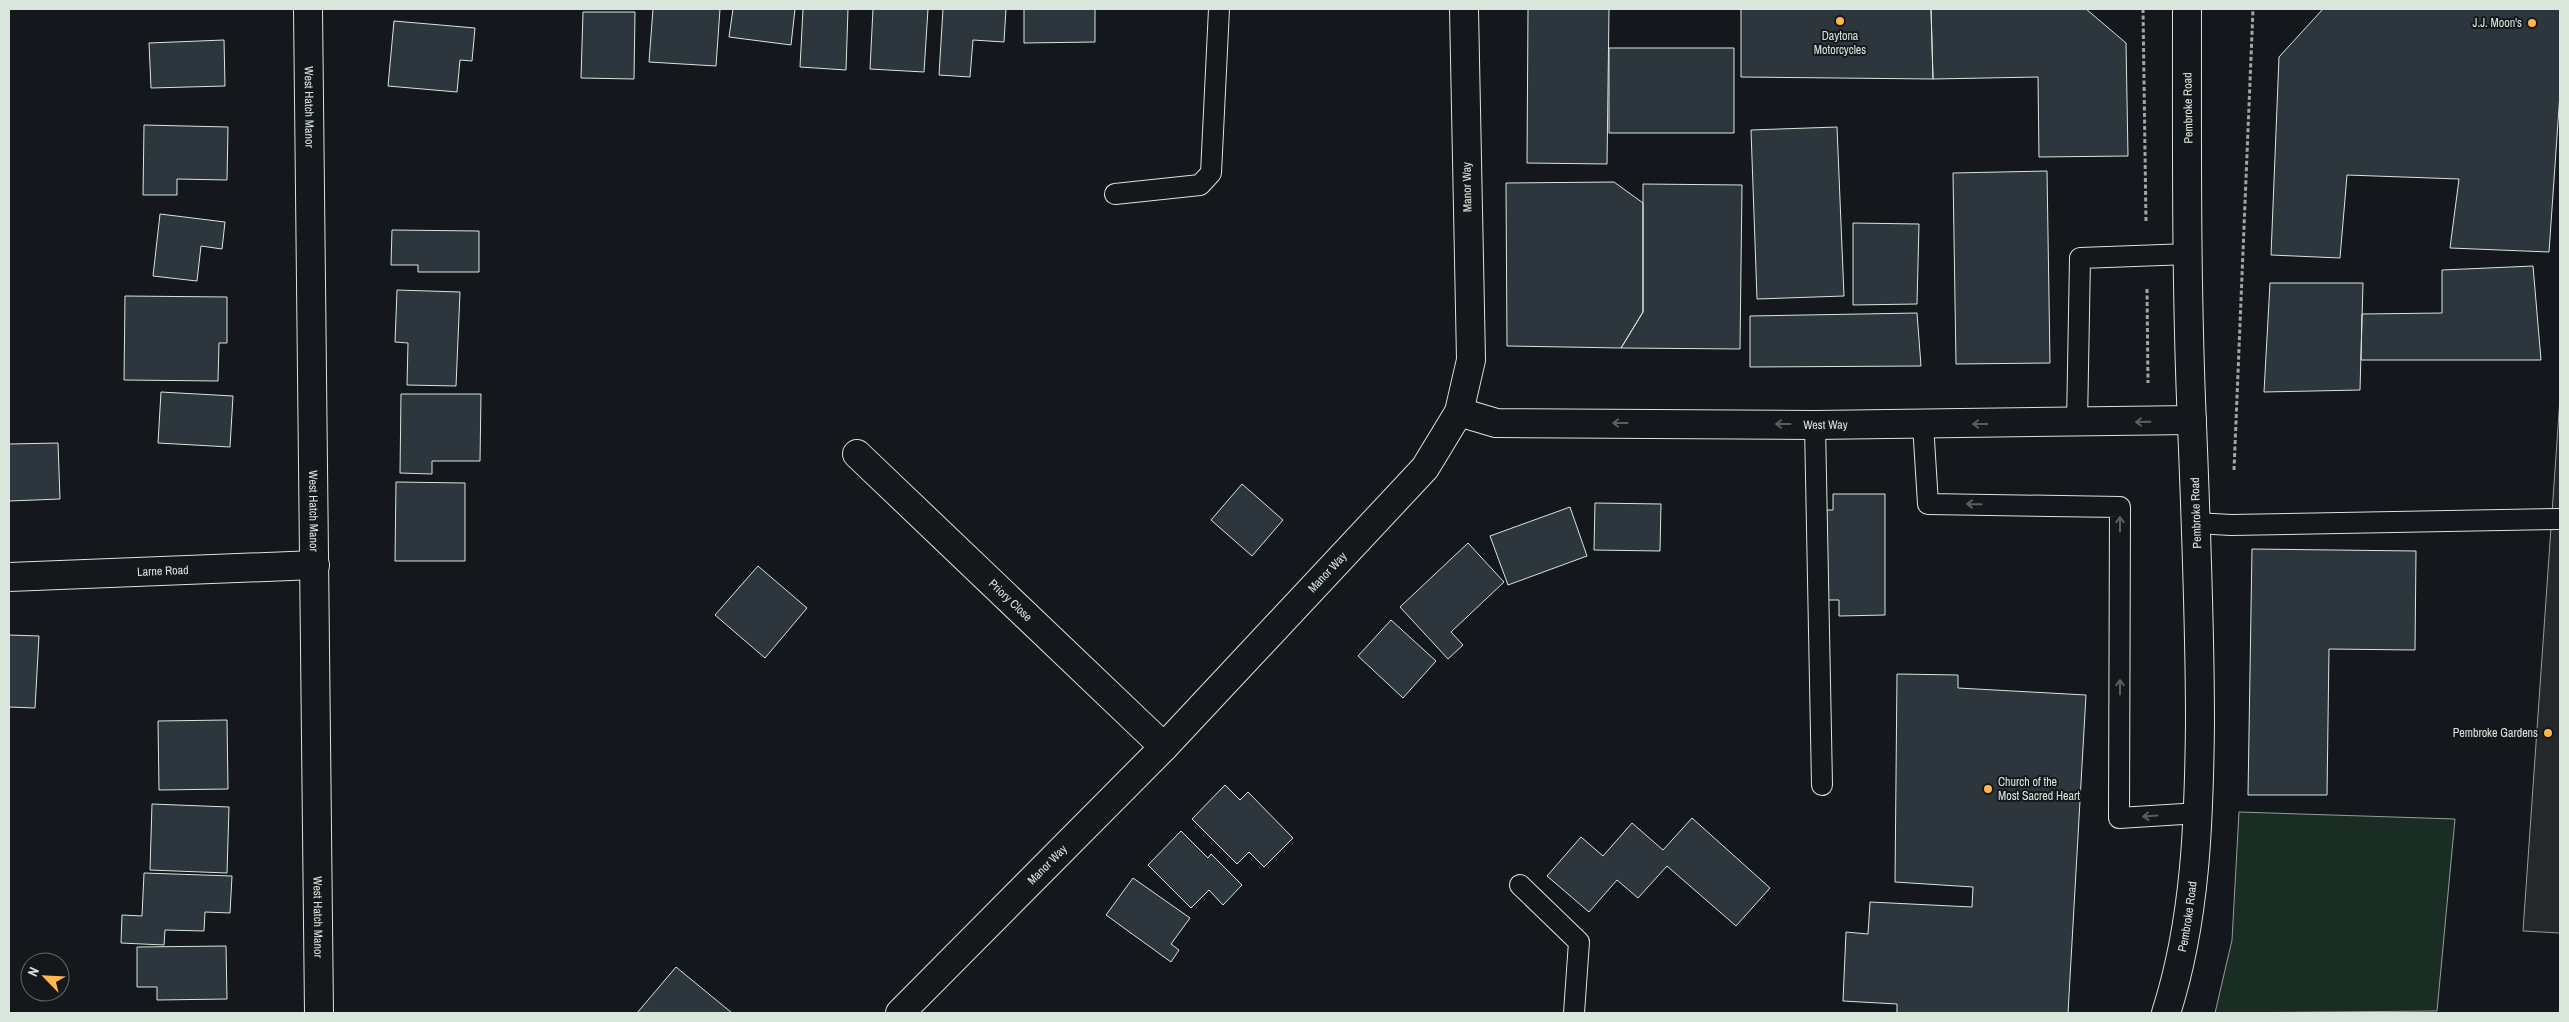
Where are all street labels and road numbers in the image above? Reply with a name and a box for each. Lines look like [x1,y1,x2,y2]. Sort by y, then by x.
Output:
street label: West Hatch Manor [301,66,318,149]
street label: Pembroke Road [2179,72,2197,144]
street label: Manor Way [1459,162,1475,212]
street label: West Way [1803,417,1848,433]
street label: West Hatch Manor [305,470,322,553]
street label: Pembroke Road [2187,477,2205,549]
street label: Manor Way [1305,549,1350,596]
street label: Larne Road [137,562,189,580]
street label: Priory Close [985,576,1036,625]
street label: Manor Way [1024,841,1071,888]
street label: West Hatch Manor [310,876,326,958]
street label: Pembroke Road [2174,880,2201,953]

